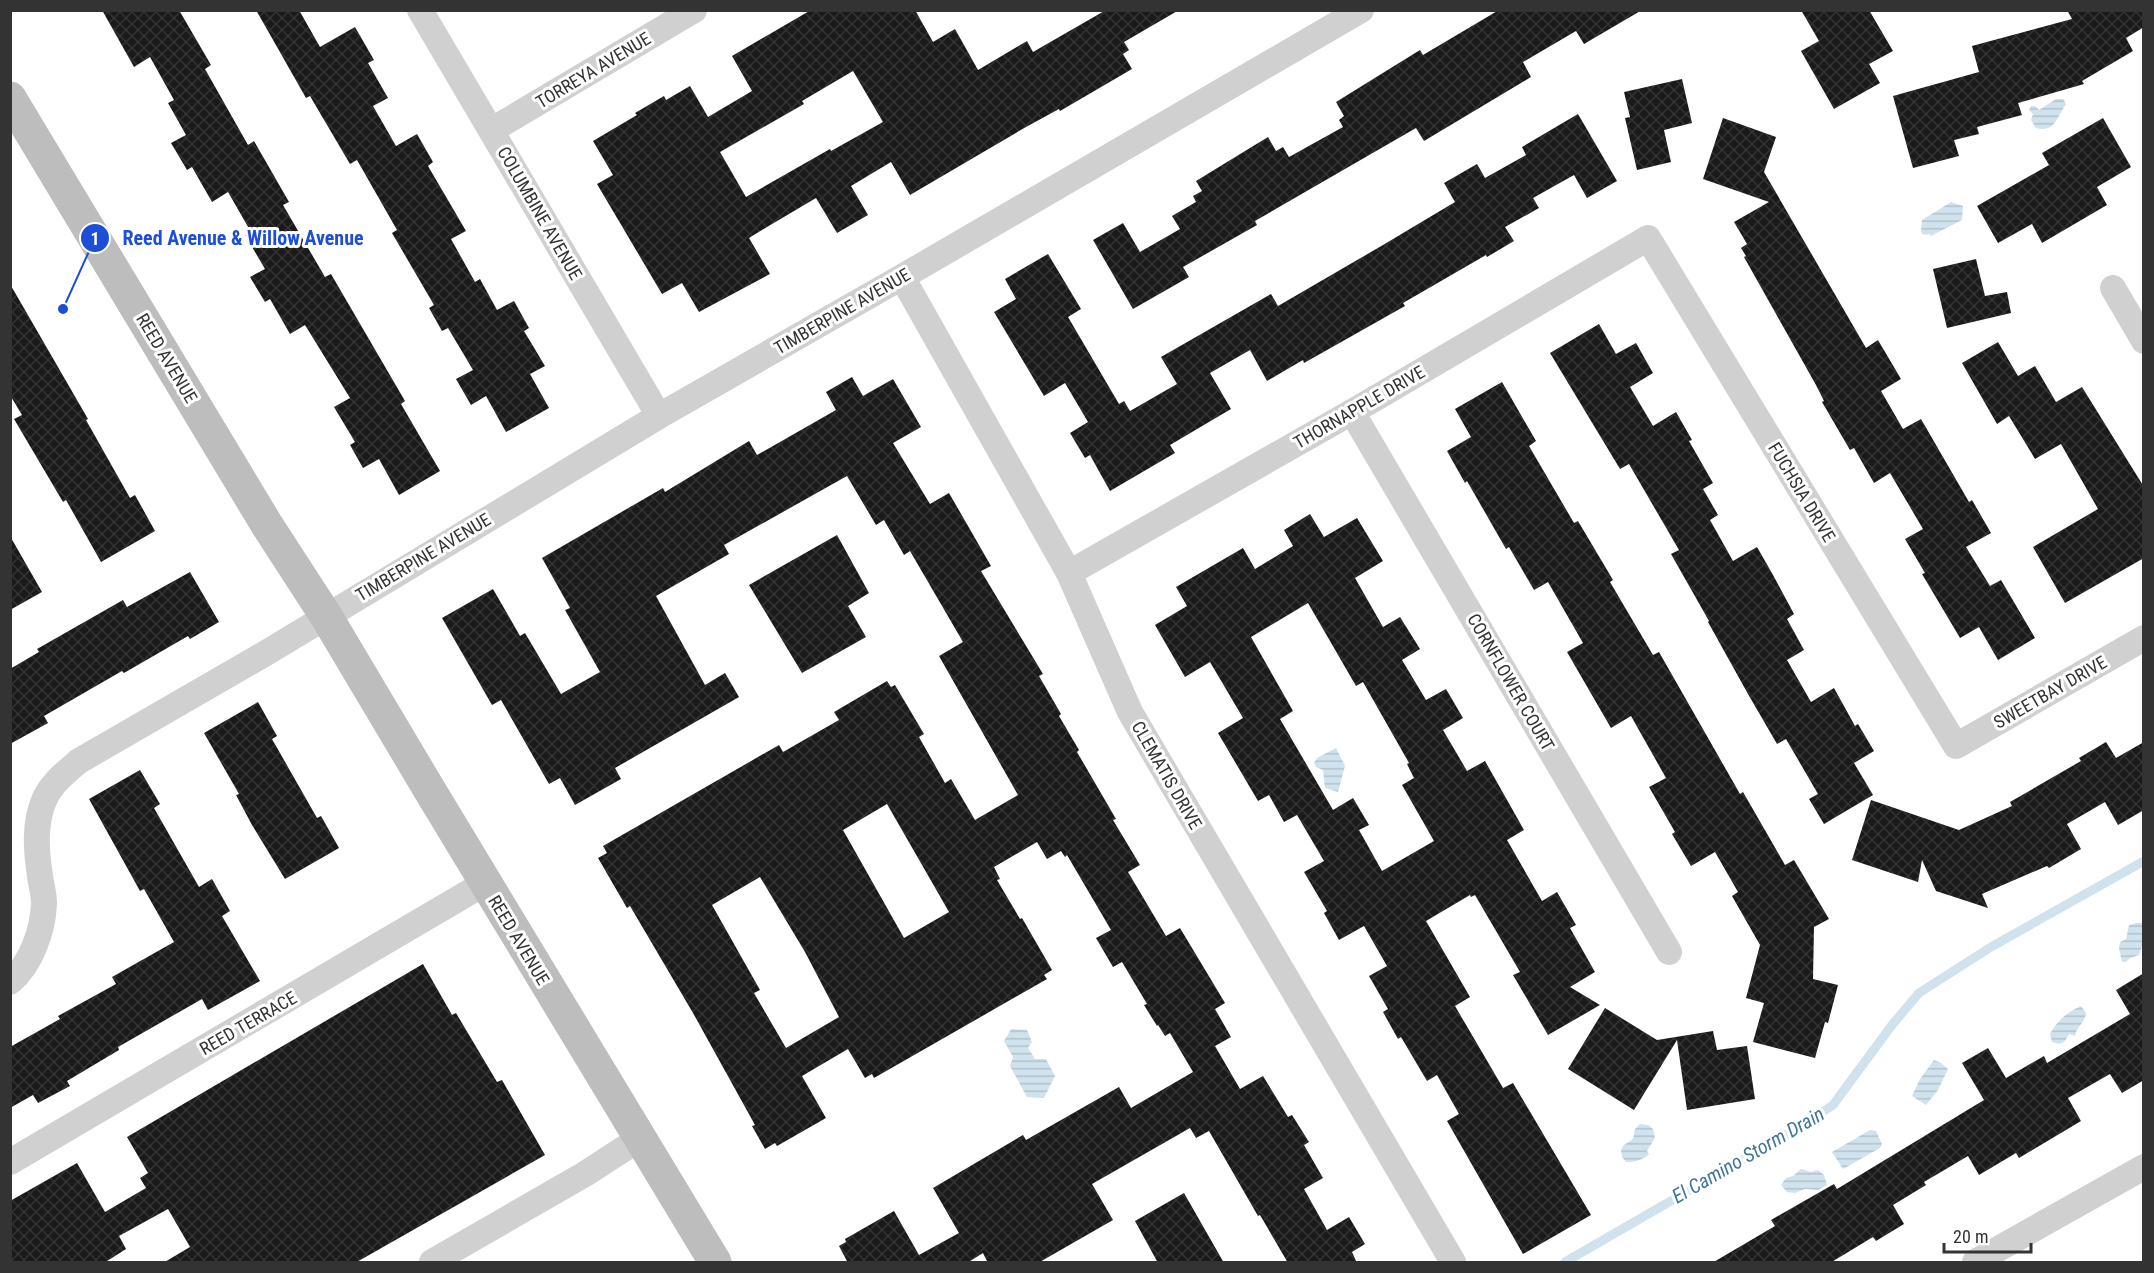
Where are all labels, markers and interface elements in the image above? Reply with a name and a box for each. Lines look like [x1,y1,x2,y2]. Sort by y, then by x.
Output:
street label: TORREYA AVENUE [532,28,654,112]
street label: COLUMBINE AVENUE [493,143,587,283]
callout: Reed Avenue & Willow Avenue [80,219,375,257]
text: Reed Avenue & Willow Avenue [122,226,364,250]
text: 1 [90,228,100,249]
street label: TIMBERPINE AVENUE [770,264,914,358]
street label: REED AVENUE [132,309,202,407]
street label: THORNAPPLE DRIVE [1290,361,1428,453]
street label: FUCHSIA DRIVE [1764,439,1840,545]
street label: TIMBERPINE AVENUE [352,508,494,605]
street label: CORNFLOWER COURT [1463,610,1559,754]
street label: SWEETBAY DRIVE [1990,651,2110,733]
street label: CLEMATIS DRIVE [1128,717,1206,833]
street label: REED AVENUE [484,891,554,989]
street label: REED TERRACE [196,987,300,1059]
water label: El Camino Storm Drain [1668,1102,1828,1208]
scale bar [1944,1216,2031,1254]
text: 20 m [1953,1226,1988,1247]

